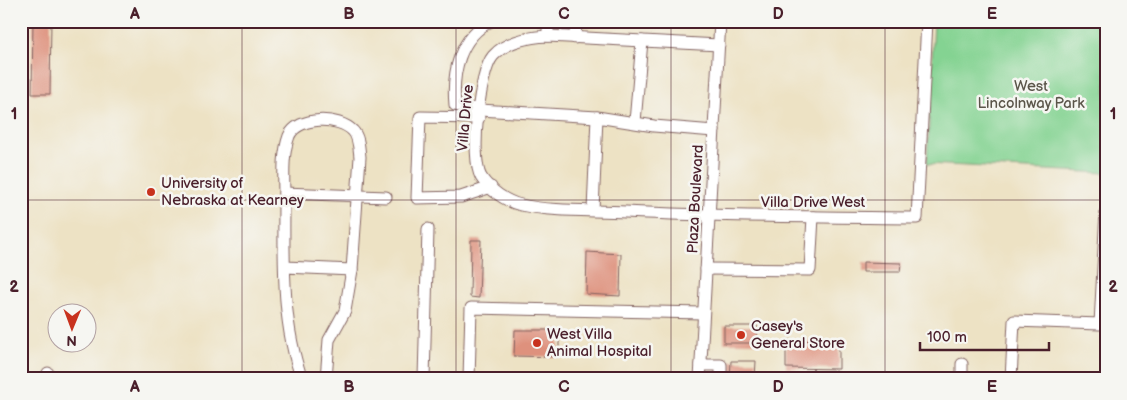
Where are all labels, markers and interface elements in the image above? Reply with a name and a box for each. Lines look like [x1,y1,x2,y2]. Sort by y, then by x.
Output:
text: A [129,5,140,24]
text: B [343,5,355,24]
text: C [558,5,570,24]
text: D [772,5,784,24]
text: E [987,5,997,24]
park label: West Lincolnway Park [977,77,1085,113]
street label: Villa Drive [453,84,478,152]
text: 1 [11,105,17,124]
text: 1 [1110,105,1116,124]
street label: Plaza Boulevard [683,144,708,254]
place label: University of Nebraska at Kearney [161,174,304,210]
marker: University of Nebraska at Kearney [145,186,157,198]
street label: Villa Drive West [761,193,866,212]
text: 2 [9,278,19,297]
text: 2 [1108,278,1118,297]
north arrow [48,302,98,352]
place label: Casey's General Store [751,317,845,353]
scale bar [920,320,1048,352]
place label: West Villa Animal Hospital [547,325,652,361]
text: 100 m [927,328,967,347]
marker: Casey's General Store [735,329,747,341]
text: N [66,332,77,349]
marker: West Villa Animal Hospital [531,337,543,349]
text: A [129,378,140,397]
text: B [343,378,355,397]
text: C [558,378,570,397]
text: D [772,378,784,397]
text: E [987,378,997,397]

